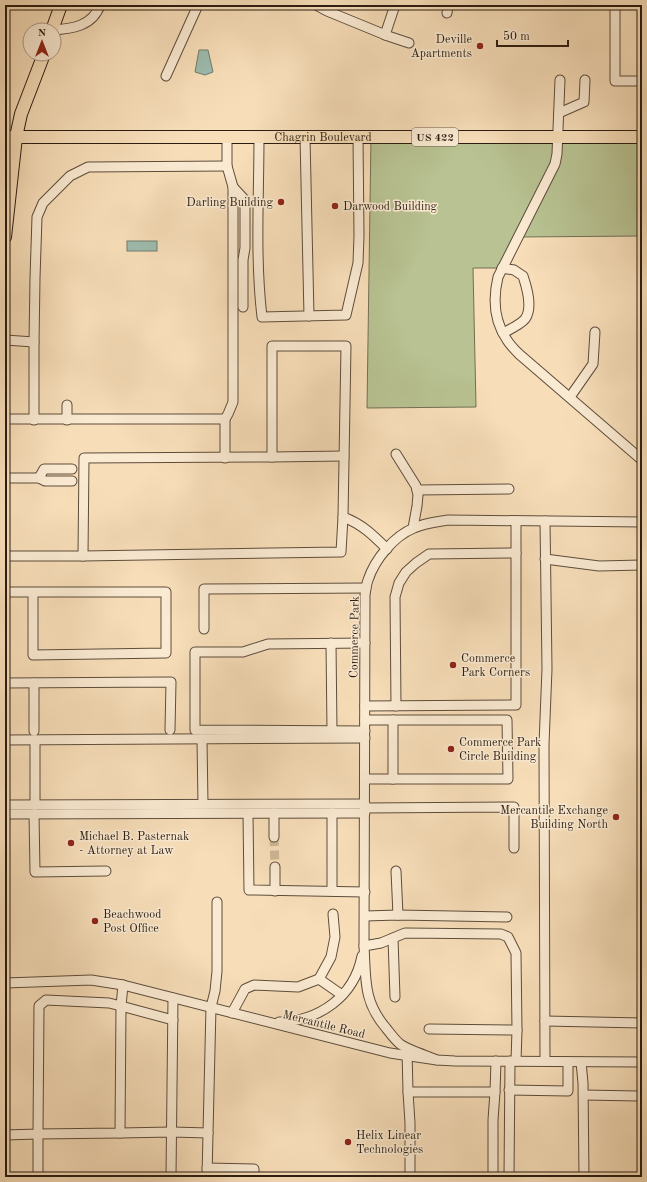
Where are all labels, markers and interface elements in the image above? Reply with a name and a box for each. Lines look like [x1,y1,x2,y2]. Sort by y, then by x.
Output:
north arrow [22,22,62,62]
scale bar [497,22,568,48]
text: N [38,28,47,39]
text: 50 m [503,30,530,43]
place label: Deville Apartments [411,34,472,60]
marker: Deville Apartments [475,41,485,51]
road number: US 422 [412,128,458,146]
street label: Chagrin Boulevard [274,132,372,144]
place label: Darling Building [186,197,274,209]
marker: Darling Building [276,197,286,207]
marker: Darwood Building [330,201,340,211]
place label: Darwood Building [343,201,438,213]
street label: Commerce Park [348,596,362,678]
place label: Commerce Park Corners [461,653,530,679]
marker: Commerce Park Corners [448,660,458,670]
place label: Commerce Park Circle Building [459,737,541,763]
marker: Commerce Park Circle Building [446,744,456,754]
place label: Mercantile Exchange Building North [500,805,608,831]
marker: Mercantile Exchange Building North [611,812,621,822]
place label: Michael B. Pasternak - Attorney at Law [79,831,189,857]
marker: Michael B. Pasternak - Attorney at Law [66,838,76,848]
place label: Beachwood Post Office [103,909,161,935]
marker: Beachwood Post Office [90,916,100,926]
street label: Mercantile Road [281,1009,366,1041]
place label: Helix Linear Technologies [356,1130,423,1156]
marker: Helix Linear Technologies [343,1137,353,1147]

